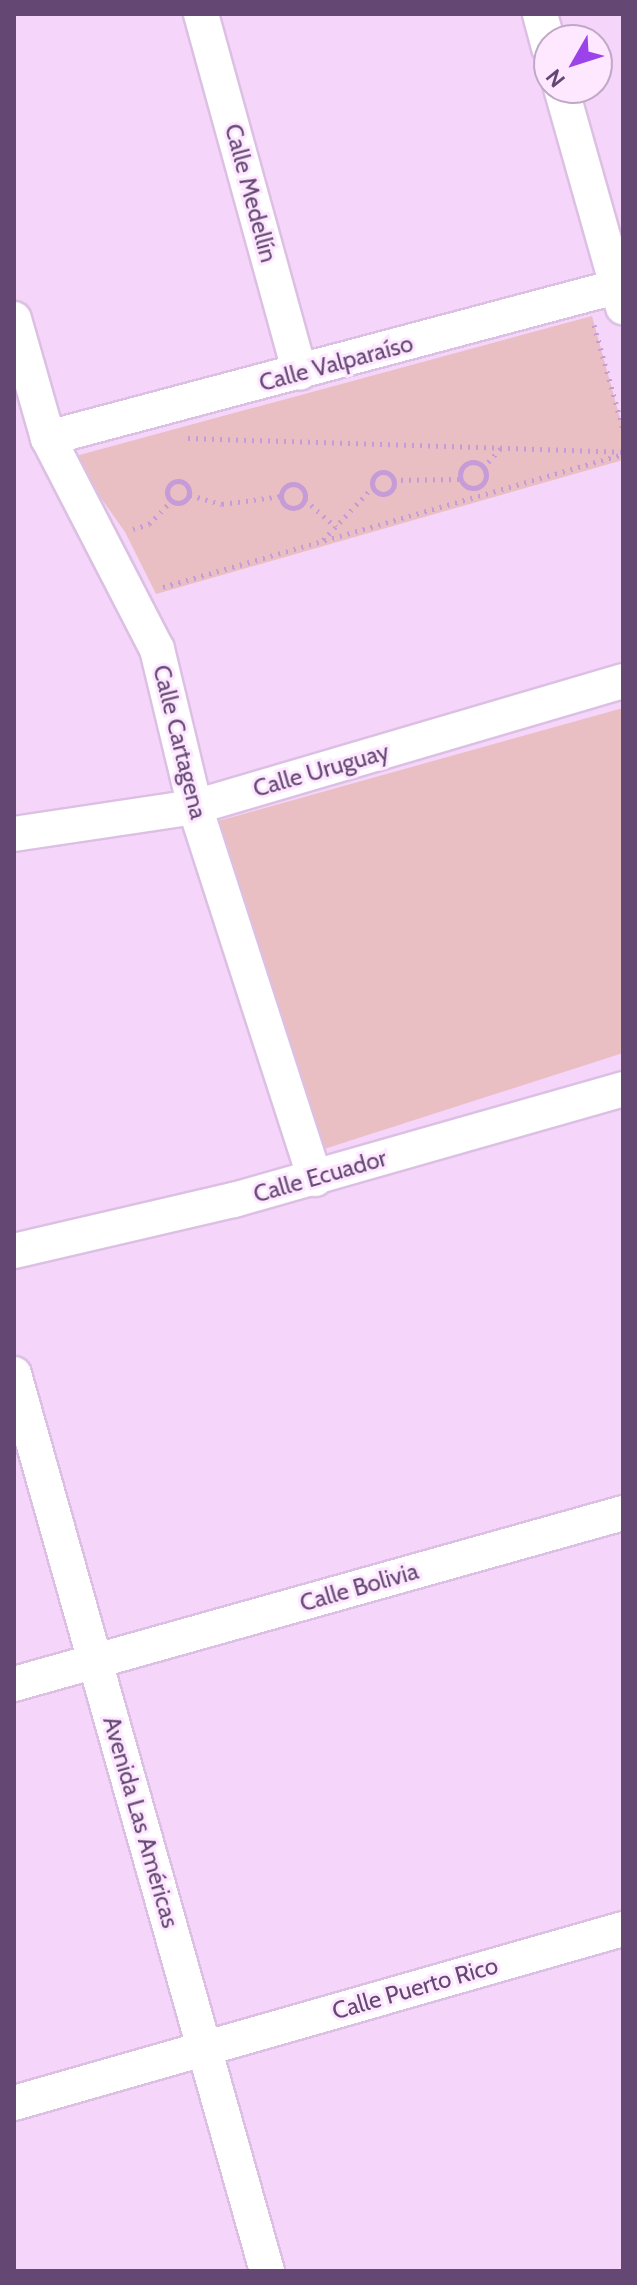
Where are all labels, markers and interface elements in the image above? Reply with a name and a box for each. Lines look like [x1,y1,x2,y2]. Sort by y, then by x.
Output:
north arrow [533,24,613,104]
text: N [540,64,571,93]
street label: Calle Medellín [219,121,283,265]
street label: Calle Valparaíso [256,329,416,397]
street label: Calle Cartagena [147,662,213,822]
street label: Calle Uruguay [250,737,392,803]
street label: Calle Ecuador [250,1143,390,1209]
street label: Calle Bolivia [296,1556,422,1618]
street label: Avenida Las Américas [97,1713,185,1931]
street label: Calle Puerto Rico [329,1951,501,2025]

